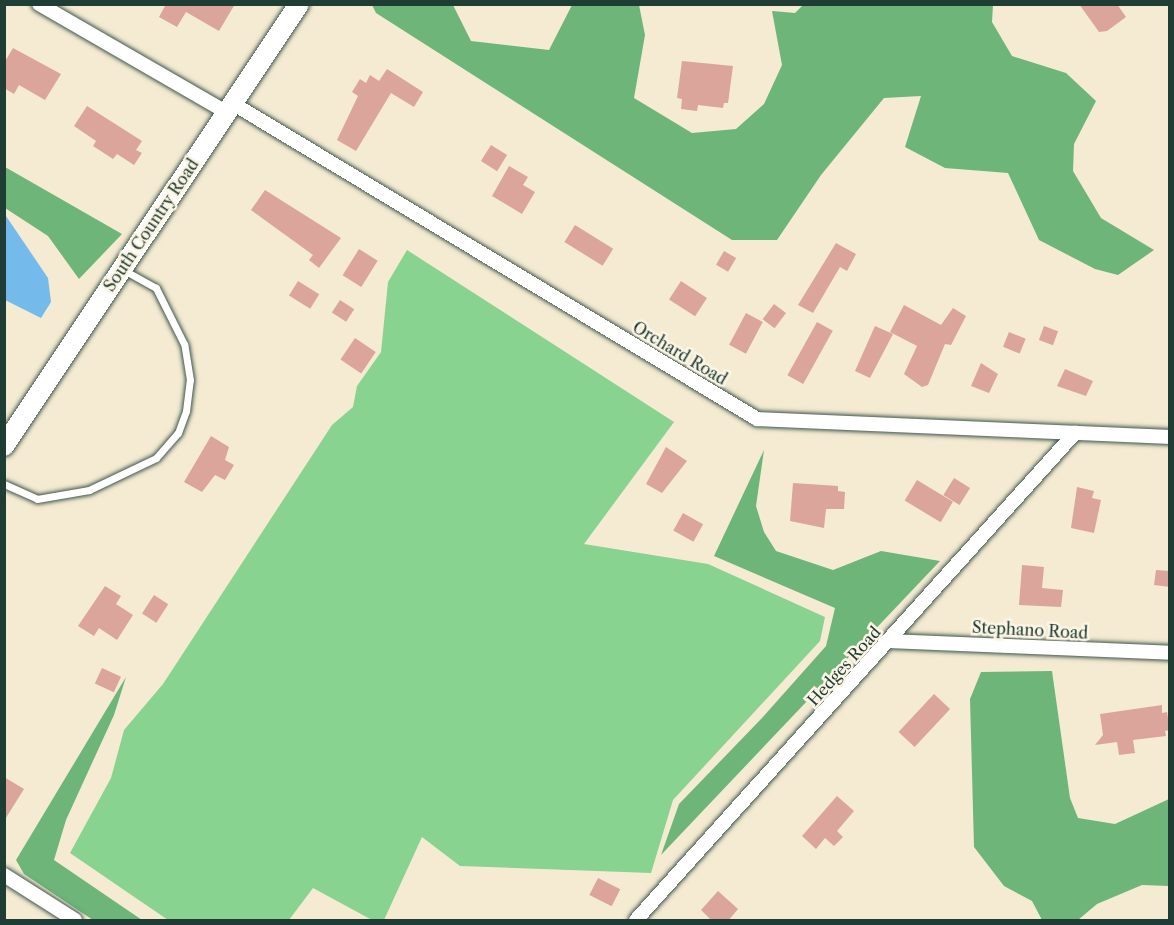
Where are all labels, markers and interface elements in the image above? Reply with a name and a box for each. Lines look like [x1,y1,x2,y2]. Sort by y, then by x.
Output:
street label: South Country Road [99,155,203,295]
street label: Orchard Road [629,317,731,389]
street label: Stephano Road [971,617,1089,643]
street label: Hedges Road [803,622,885,710]

